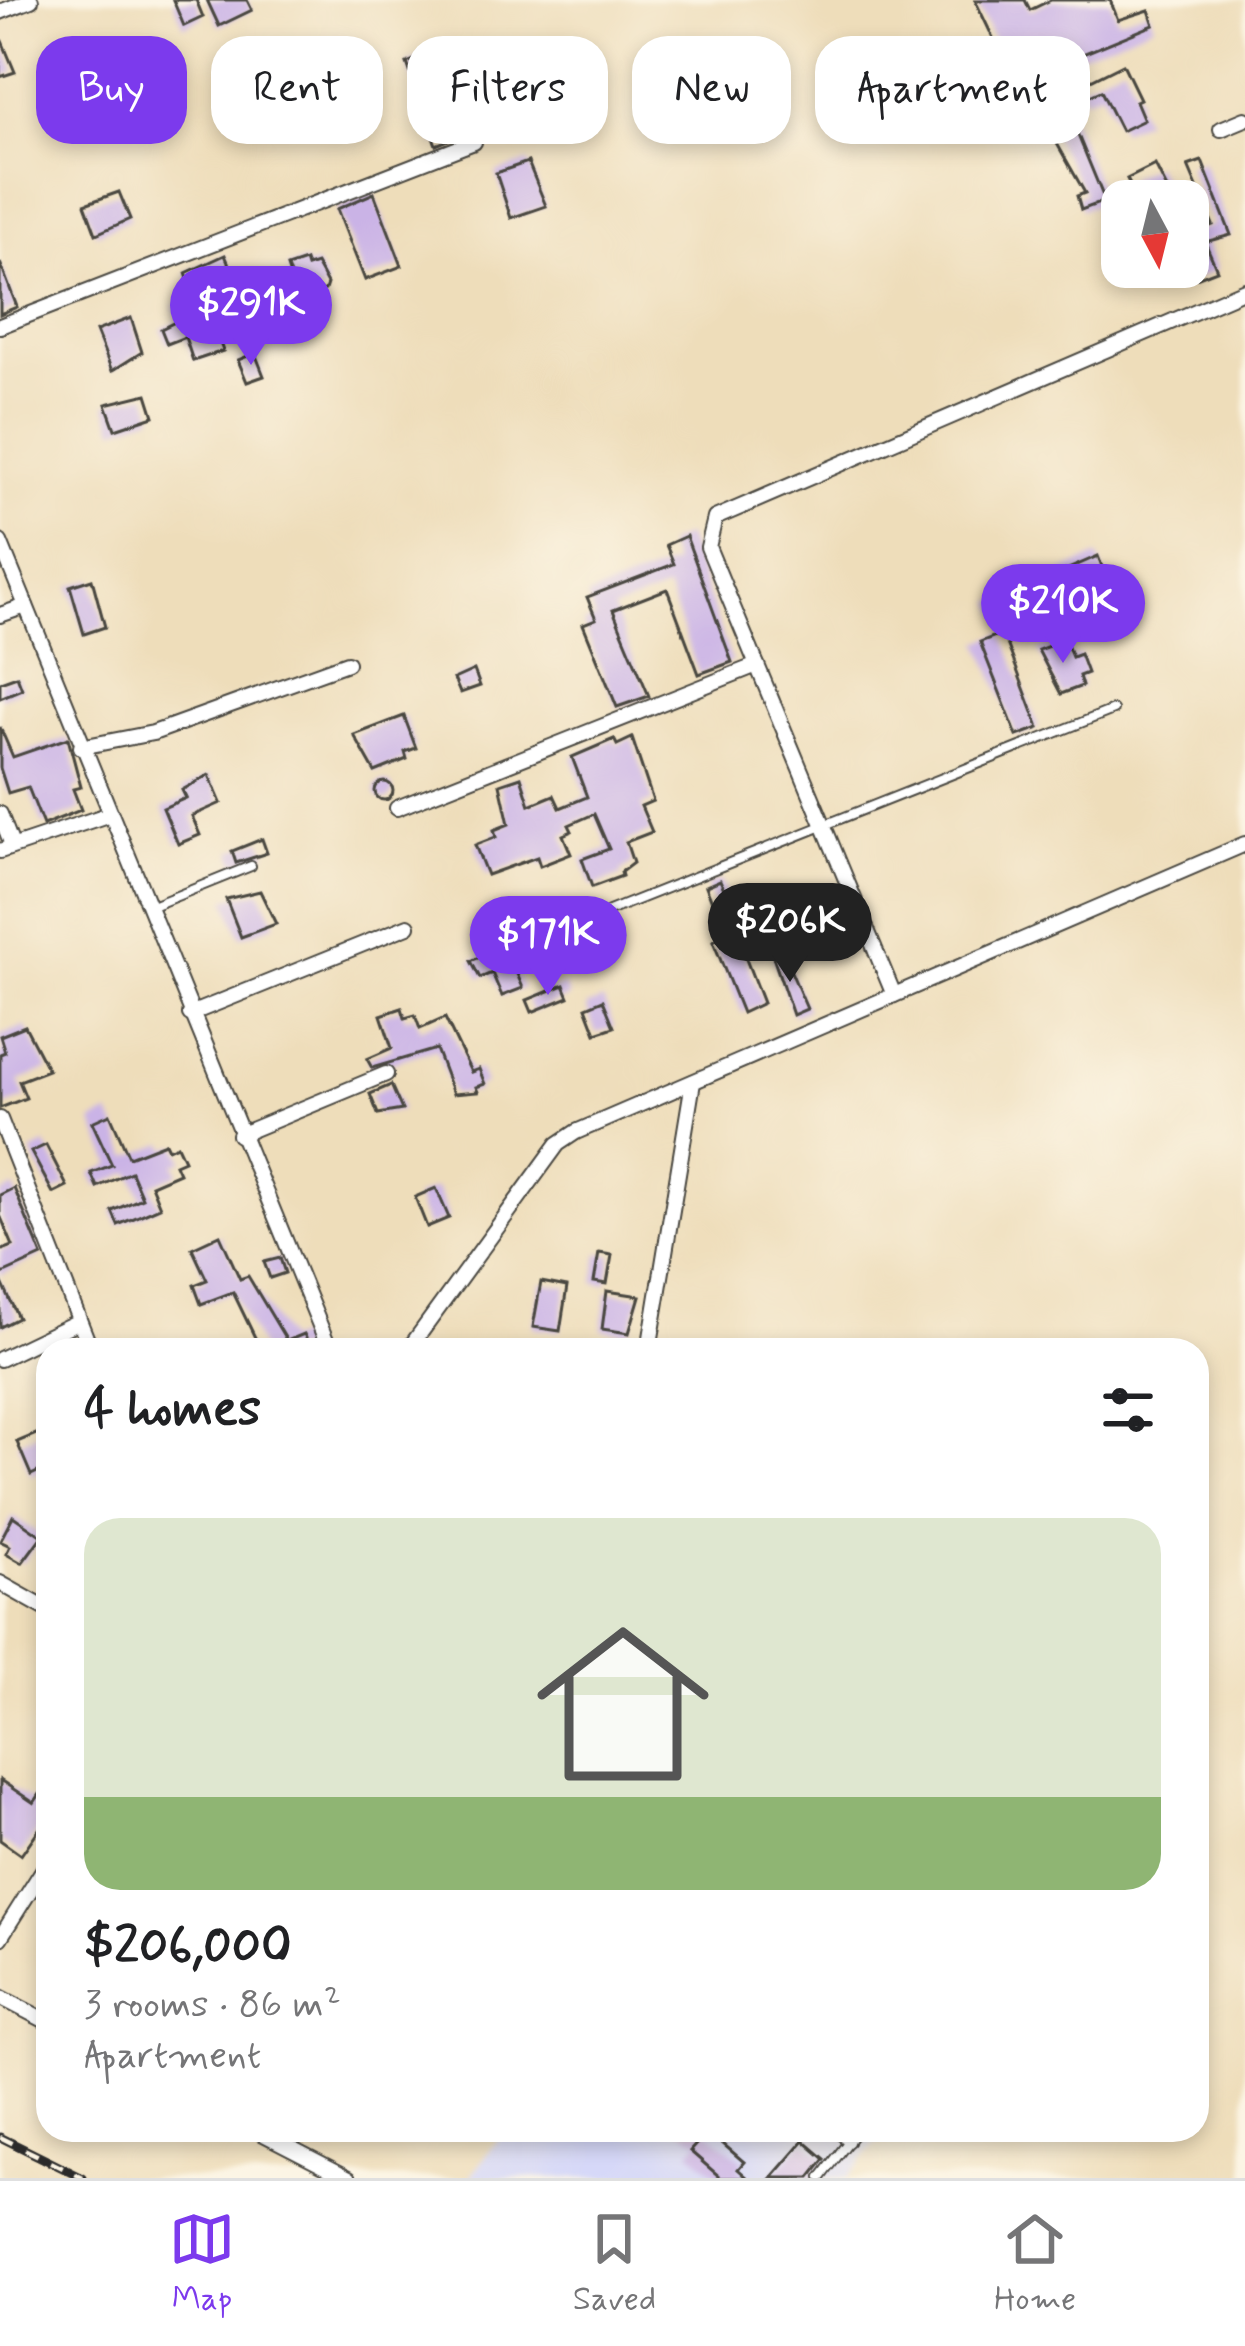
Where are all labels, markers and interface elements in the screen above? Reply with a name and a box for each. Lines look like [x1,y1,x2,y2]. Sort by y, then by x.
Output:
chip: Buy [36,36,187,144]
chip: Rent [211,36,383,144]
chip: Filters [407,36,608,144]
chip: New [632,36,791,144]
chip: Apartment [815,36,1090,144]
north arrow [1101,180,1209,288]
map controls [1101,180,1209,288]
pin: $291K [167,266,335,368]
text: $291K [197,279,305,330]
pin: $210K [979,564,1147,666]
text: $210K [1008,577,1118,628]
pin: $206K [706,883,874,985]
pin: $171K [464,896,632,998]
text: $206K [735,896,845,947]
text: $171K [497,909,599,960]
text: 4 homes [84,1377,261,1443]
icon: filters [1095,1377,1161,1443]
icon: home [515,1596,731,1812]
text: $206,000 [84,1914,292,1980]
text: 3 rooms · 86 m² [84,1980,341,2031]
text: Apartment [84,2031,261,2082]
tab: Map [169,2206,235,2322]
tab: Saved [573,2206,656,2322]
tab: Home [994,2206,1076,2322]

